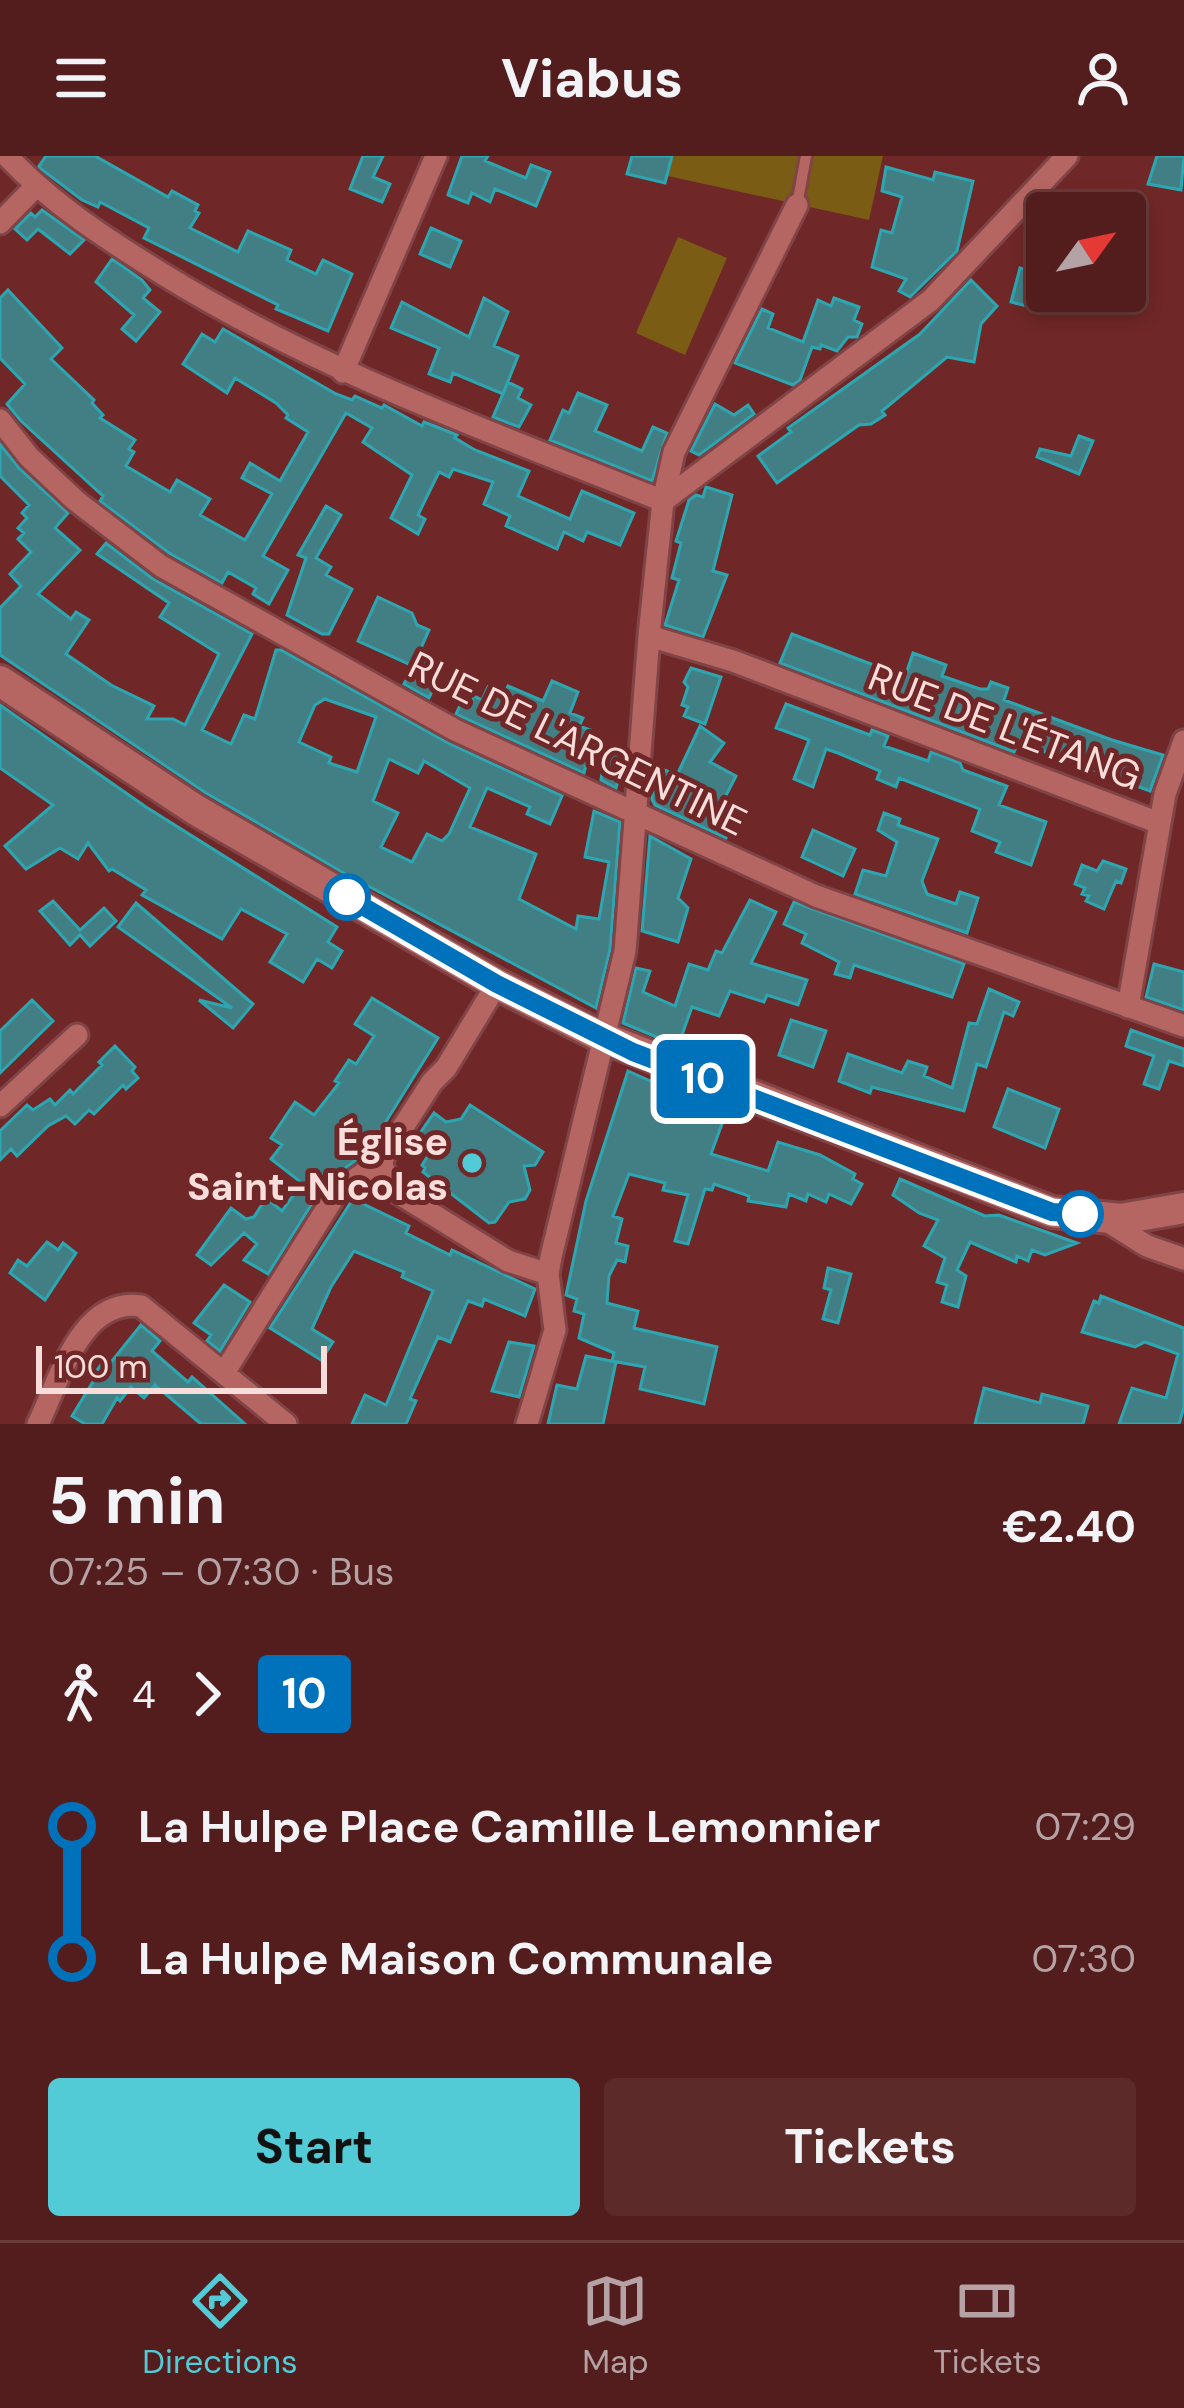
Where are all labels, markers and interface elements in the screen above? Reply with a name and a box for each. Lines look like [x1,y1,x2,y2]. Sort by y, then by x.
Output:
text: Viabus [501,43,683,114]
icon: menu [48,45,114,111]
icon: person [1070,45,1136,111]
north arrow [1026,192,1146,312]
map controls [1026,192,1146,312]
street label: RUE DE L'ARGENTINE [400,639,755,847]
street label: RUE DE L'ÉTANG [861,651,1148,802]
unlabelled marker [325,875,369,919]
line badge: 10 [649,1040,757,1118]
text: 10 [681,1051,725,1106]
place label: Église Saint-Nicolas [187,1116,448,1212]
marker: Église Saint-Nicolas [459,1150,485,1176]
unlabelled marker [1058,1192,1102,1236]
scale bar [36,1340,327,1393]
text: 100 m [54,1345,148,1388]
text: 5 min [48,1458,225,1543]
text: €2.40 [1002,1497,1136,1556]
text: 07:25 – 07:30 · Bus [48,1546,394,1597]
icon: walk [48,1661,114,1727]
icon: forward [174,1661,240,1727]
text: 10 [282,1666,327,1721]
text: 4 [132,1669,156,1720]
text: La Hulpe Place Camille Lemonnier [138,1797,880,1856]
text: 07:29 [1035,1801,1136,1852]
text: La Hulpe Maison Communale [138,1929,774,1988]
text: 07:30 [1031,1933,1136,1984]
button: Start [48,2078,580,2216]
button: Tickets [604,2078,1136,2216]
tab: Directions [142,2268,298,2383]
tab: Map [582,2268,649,2383]
tab: Tickets [933,2268,1042,2383]

